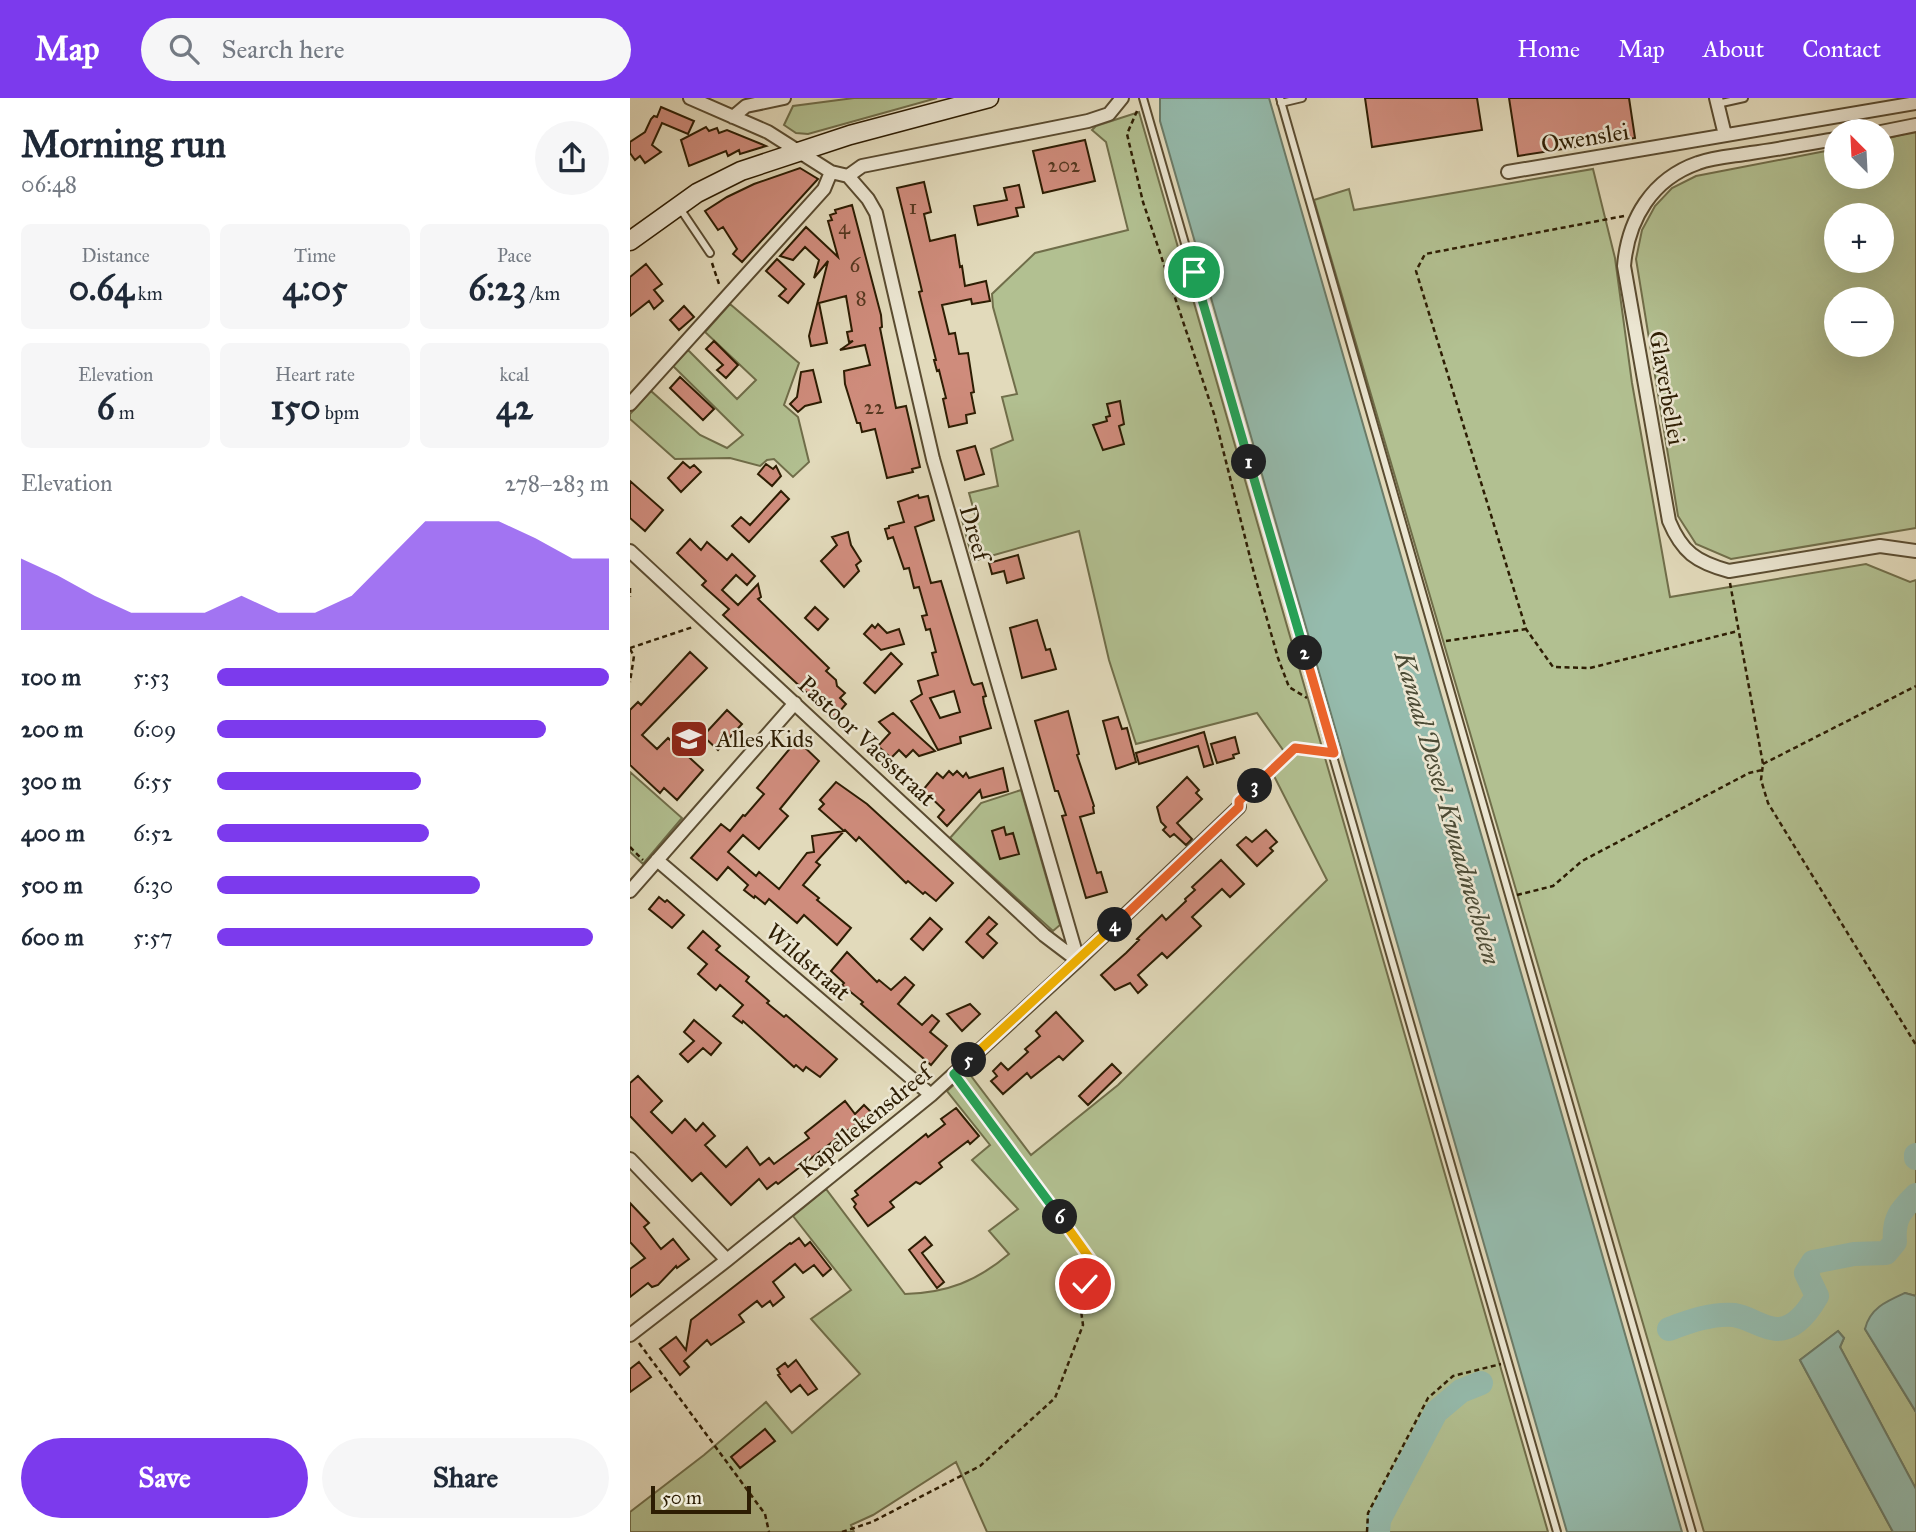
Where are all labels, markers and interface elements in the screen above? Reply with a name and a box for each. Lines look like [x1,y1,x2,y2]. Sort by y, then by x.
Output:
search box [141,18,631,81]
text: Map [35,29,99,69]
icon: search [165,30,203,68]
text: Search here [221,33,345,65]
text: Home [1517,34,1580,64]
text: Map [1618,34,1665,64]
text: About [1703,34,1764,64]
text: Contact [1802,34,1881,64]
street label: Owenslei [1539,116,1631,160]
north arrow [1824,119,1894,189]
map controls [1824,119,1894,357]
text: Morning run [21,121,226,167]
button: share [535,121,609,195]
house number: 202 [1048,152,1081,178]
text: 06:48 [21,170,77,198]
house number: 1 [909,194,917,220]
button: + [1824,203,1894,273]
house number: 4 [838,214,851,240]
pin [1164,242,1224,302]
text: Distance [82,244,150,267]
text: Time [294,244,336,267]
text: Pace [497,244,532,267]
house number: 6 [850,252,862,278]
icon: arrive [1175,253,1213,291]
text: 0.64 [69,267,134,310]
text: 4:05 [283,267,347,310]
text: 6:23 [468,267,526,310]
text: km [134,282,163,305]
text: /km [526,282,560,305]
house number: 8 [855,285,867,311]
button: − [1824,287,1894,357]
street label: Glaverbellei [1642,329,1692,448]
text: Elevation [78,363,153,386]
text: Heart rate [275,363,355,386]
text: kcal [499,363,529,386]
text: 6 [97,386,115,429]
text: 150 [271,386,321,429]
text: 42 [496,386,533,429]
house number: 22 [864,394,885,420]
text: m [115,401,135,424]
text: bpm [321,401,359,424]
pin: 1 [1232,444,1266,480]
text: 1 [1245,450,1252,473]
text: Elevation [21,469,112,497]
text: 278–283 m [505,469,609,497]
street label: Dreef [953,502,998,568]
pin: 2 [1288,636,1322,670]
text: 2 [1300,641,1309,664]
water label: Kanaal Dessel-Kwaadmechelen [1387,646,1508,969]
text: 100 m [21,663,81,691]
text: 5:53 [133,663,169,691]
street label: Pastoor Vaesstraat [792,669,943,813]
text: 200 m [21,715,83,743]
text: 6:09 [133,715,176,743]
school or university icon: Alles Kids [668,718,710,760]
place label: Alles Kids [715,724,813,754]
text: 300 m [21,767,81,795]
text: 6:55 [133,767,172,795]
pin: 3 [1238,768,1272,804]
text: 3 [1251,774,1258,797]
text: 400 m [21,819,85,847]
text: 6:52 [133,819,173,847]
text: 500 m [21,871,83,899]
text: 6:30 [133,871,173,899]
pin: 4 [1098,908,1133,942]
text: 4 [1109,913,1120,936]
street label: Wildstraat [759,917,857,1007]
text: 600 m [21,923,84,951]
text: 5:57 [133,923,172,951]
pin: 5 [952,1042,986,1077]
text: 5 [964,1048,973,1071]
street label: Kapellekensdreef [792,1055,941,1184]
pin: 6 [1042,1200,1078,1234]
text: 6 [1055,1205,1064,1228]
pin [1055,1254,1115,1314]
icon: check [1066,1265,1104,1303]
button: Save [21,1438,308,1518]
button: Share [322,1438,609,1518]
scale bar [651,1483,751,1515]
text: 50 m [662,1486,702,1509]

